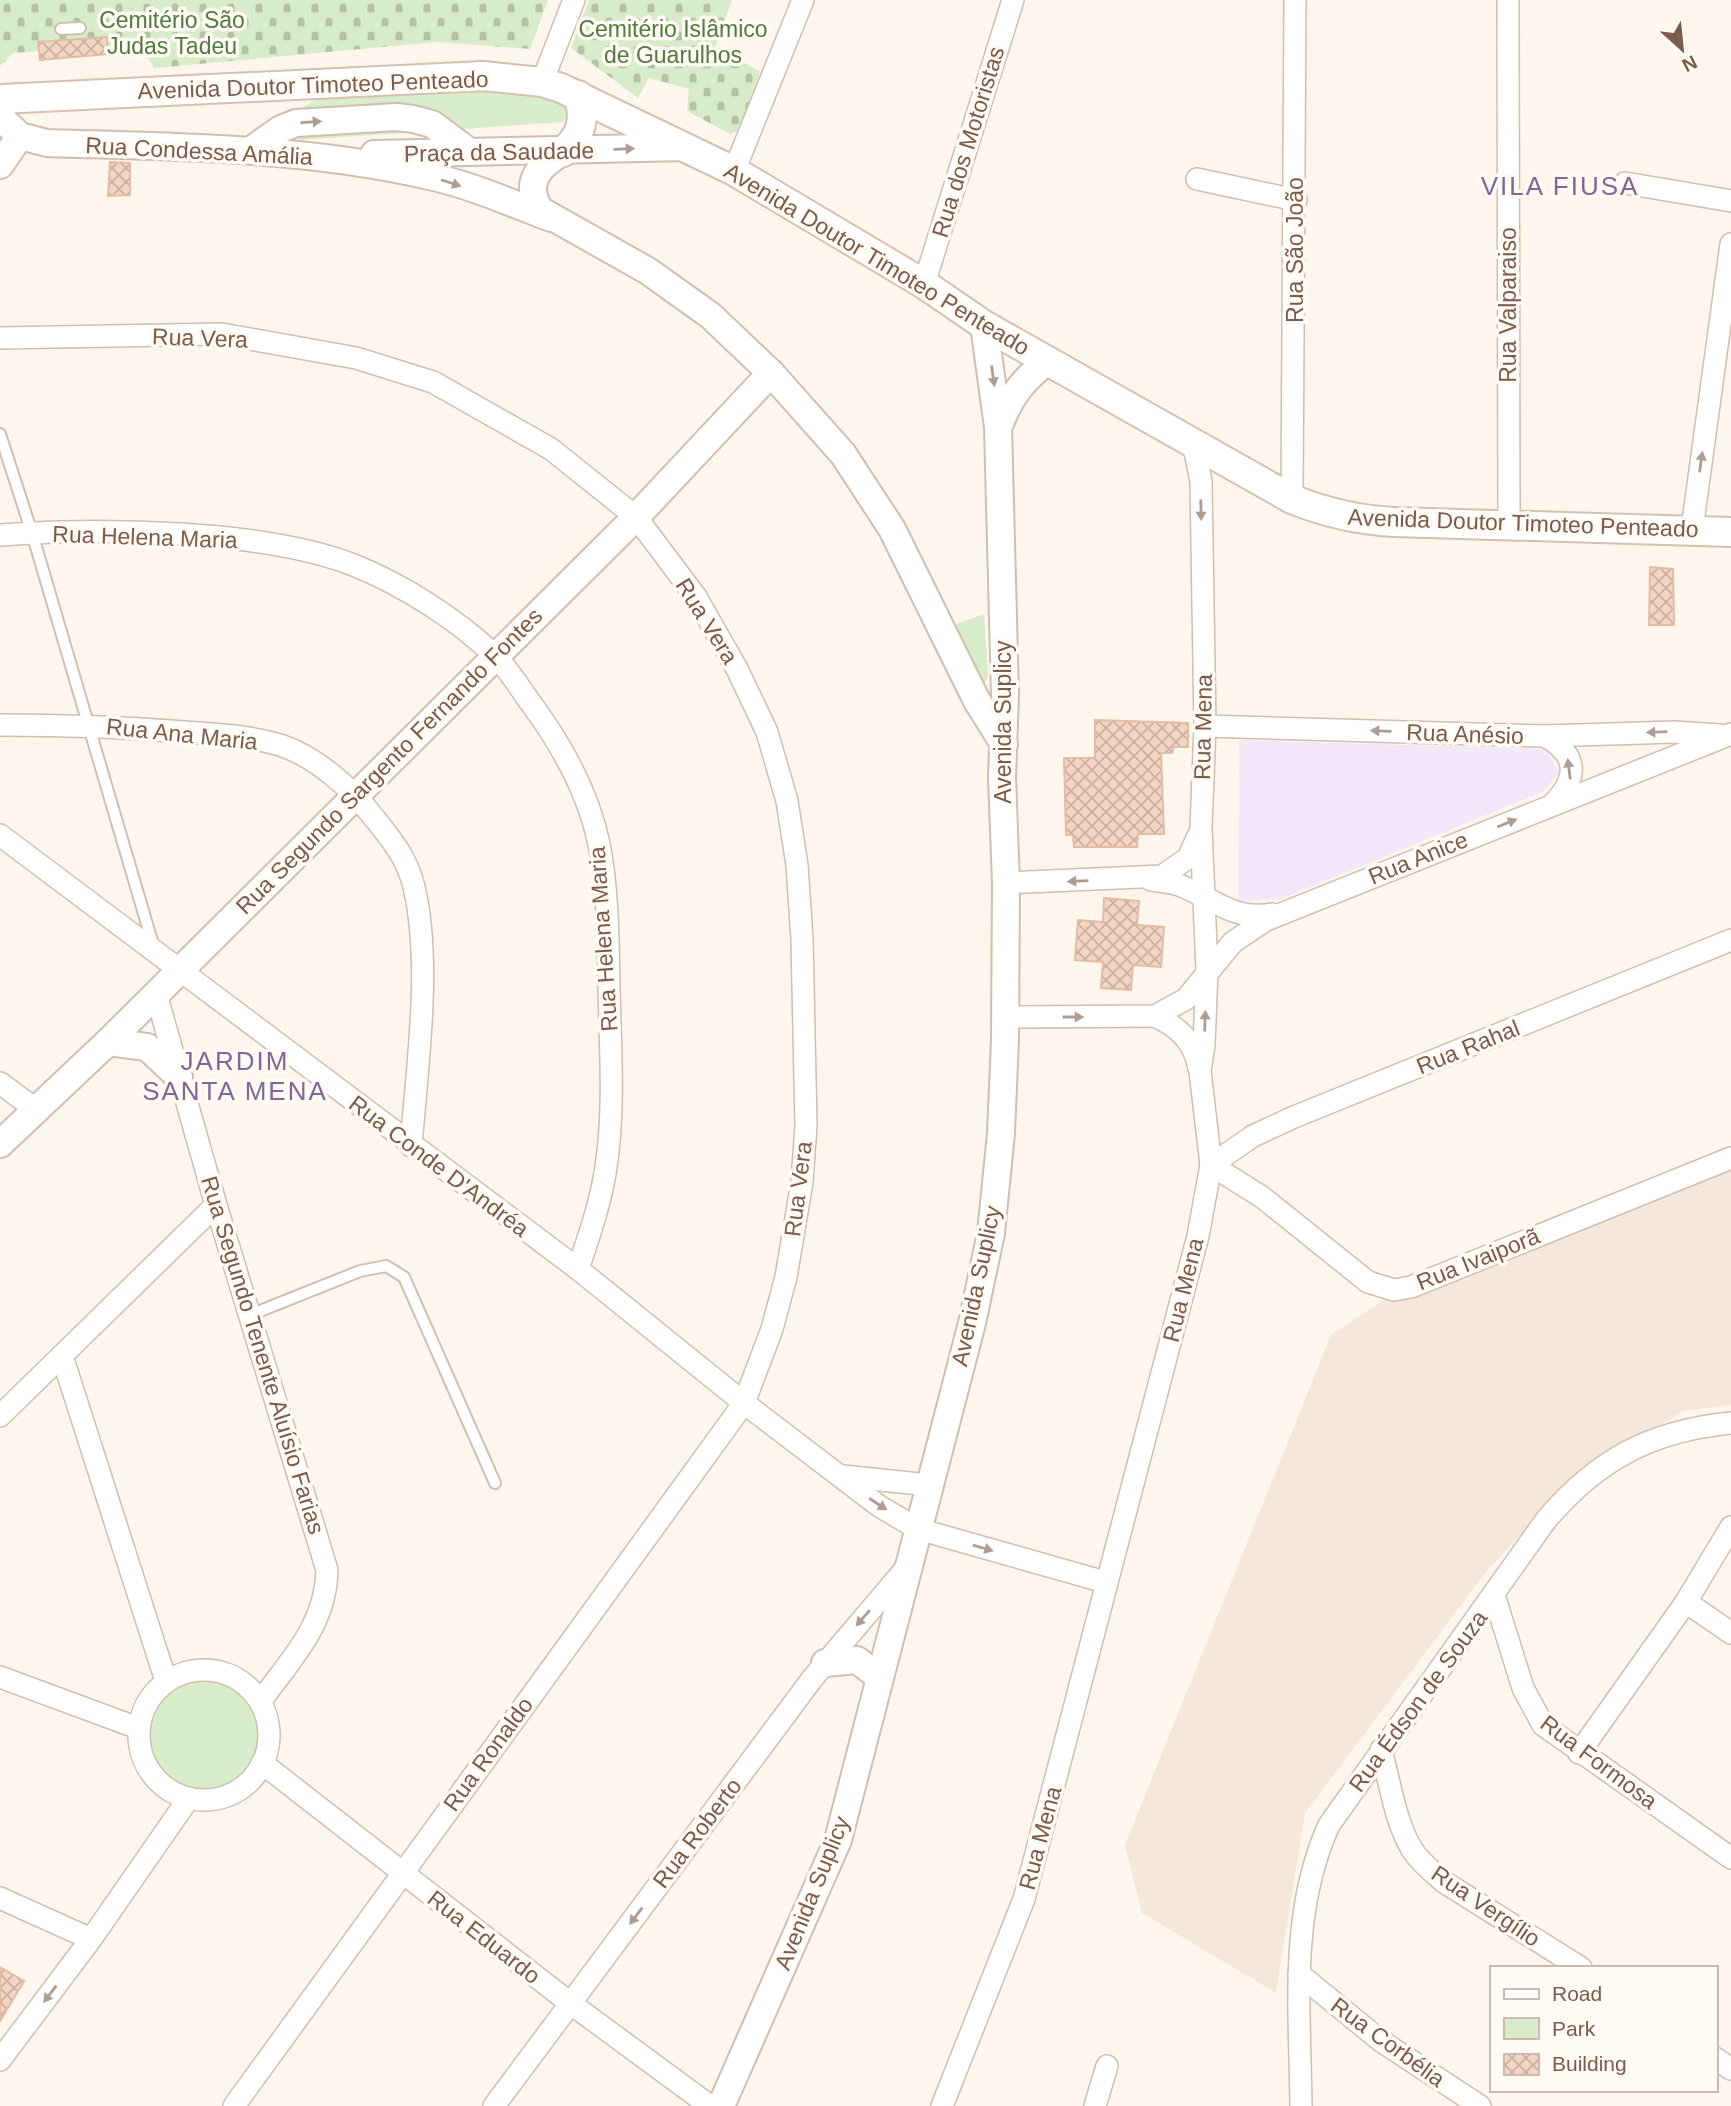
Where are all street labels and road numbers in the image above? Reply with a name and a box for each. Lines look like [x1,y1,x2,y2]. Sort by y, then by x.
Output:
street label: Rua dos Motoristas [927,43,1009,241]
street label: Avenida Doutor Timoteo Penteado [137,66,489,104]
street label: Rua Condessa Amália [85,132,314,170]
street label: Praça da Saudade [404,137,594,167]
street label: Avenida Doutor Timoteo Penteado [720,157,1034,361]
street label: Rua São João [1282,177,1308,323]
street label: Rua Valparaiso [1495,227,1521,383]
street label: Rua Vera [152,323,249,353]
street label: Avenida Doutor Timoteo Penteado [1347,504,1699,542]
street label: Rua Helena Maria [52,521,238,553]
street label: Rua Vera [671,573,744,669]
street label: Rua Segundo Sargento Fernando Fontes [231,603,547,919]
street label: Avenida Suplicy [990,640,1016,804]
street label: Rua Mena [1189,674,1217,780]
street label: Rua Ana Maria [105,713,259,755]
street label: Rua Anésio [1406,719,1524,749]
street label: Rua Anice [1365,826,1471,890]
street label: Rua Helena Maria [584,845,622,1032]
street label: Rua Rahal [1413,1015,1523,1079]
street label: Rua Conde D'Andréa [344,1090,534,1242]
street label: Rua Vera [779,1140,817,1238]
street label: Rua Segundo Tenente Aluísio Farias [196,1173,330,1537]
street label: Avenida Suplicy [946,1203,1006,1369]
street label: Rua Ivaiporã [1413,1222,1544,1295]
street label: Rua Mena [1158,1235,1208,1345]
street label: Rua Édson de Souza [1344,1605,1493,1797]
street label: Rua Ronaldo [438,1692,538,1816]
street label: Rua Formosa [1536,1710,1663,1814]
street label: Rua Roberto [647,1773,747,1893]
street label: Rua Mena [1014,1783,1066,1893]
street label: Avenida Suplicy [769,1812,855,1974]
street label: Rua Vergílio [1427,1860,1545,1952]
street label: Rua Eduardo [423,1885,545,1989]
street label: Rua Corbélia [1326,1992,1450,2092]

